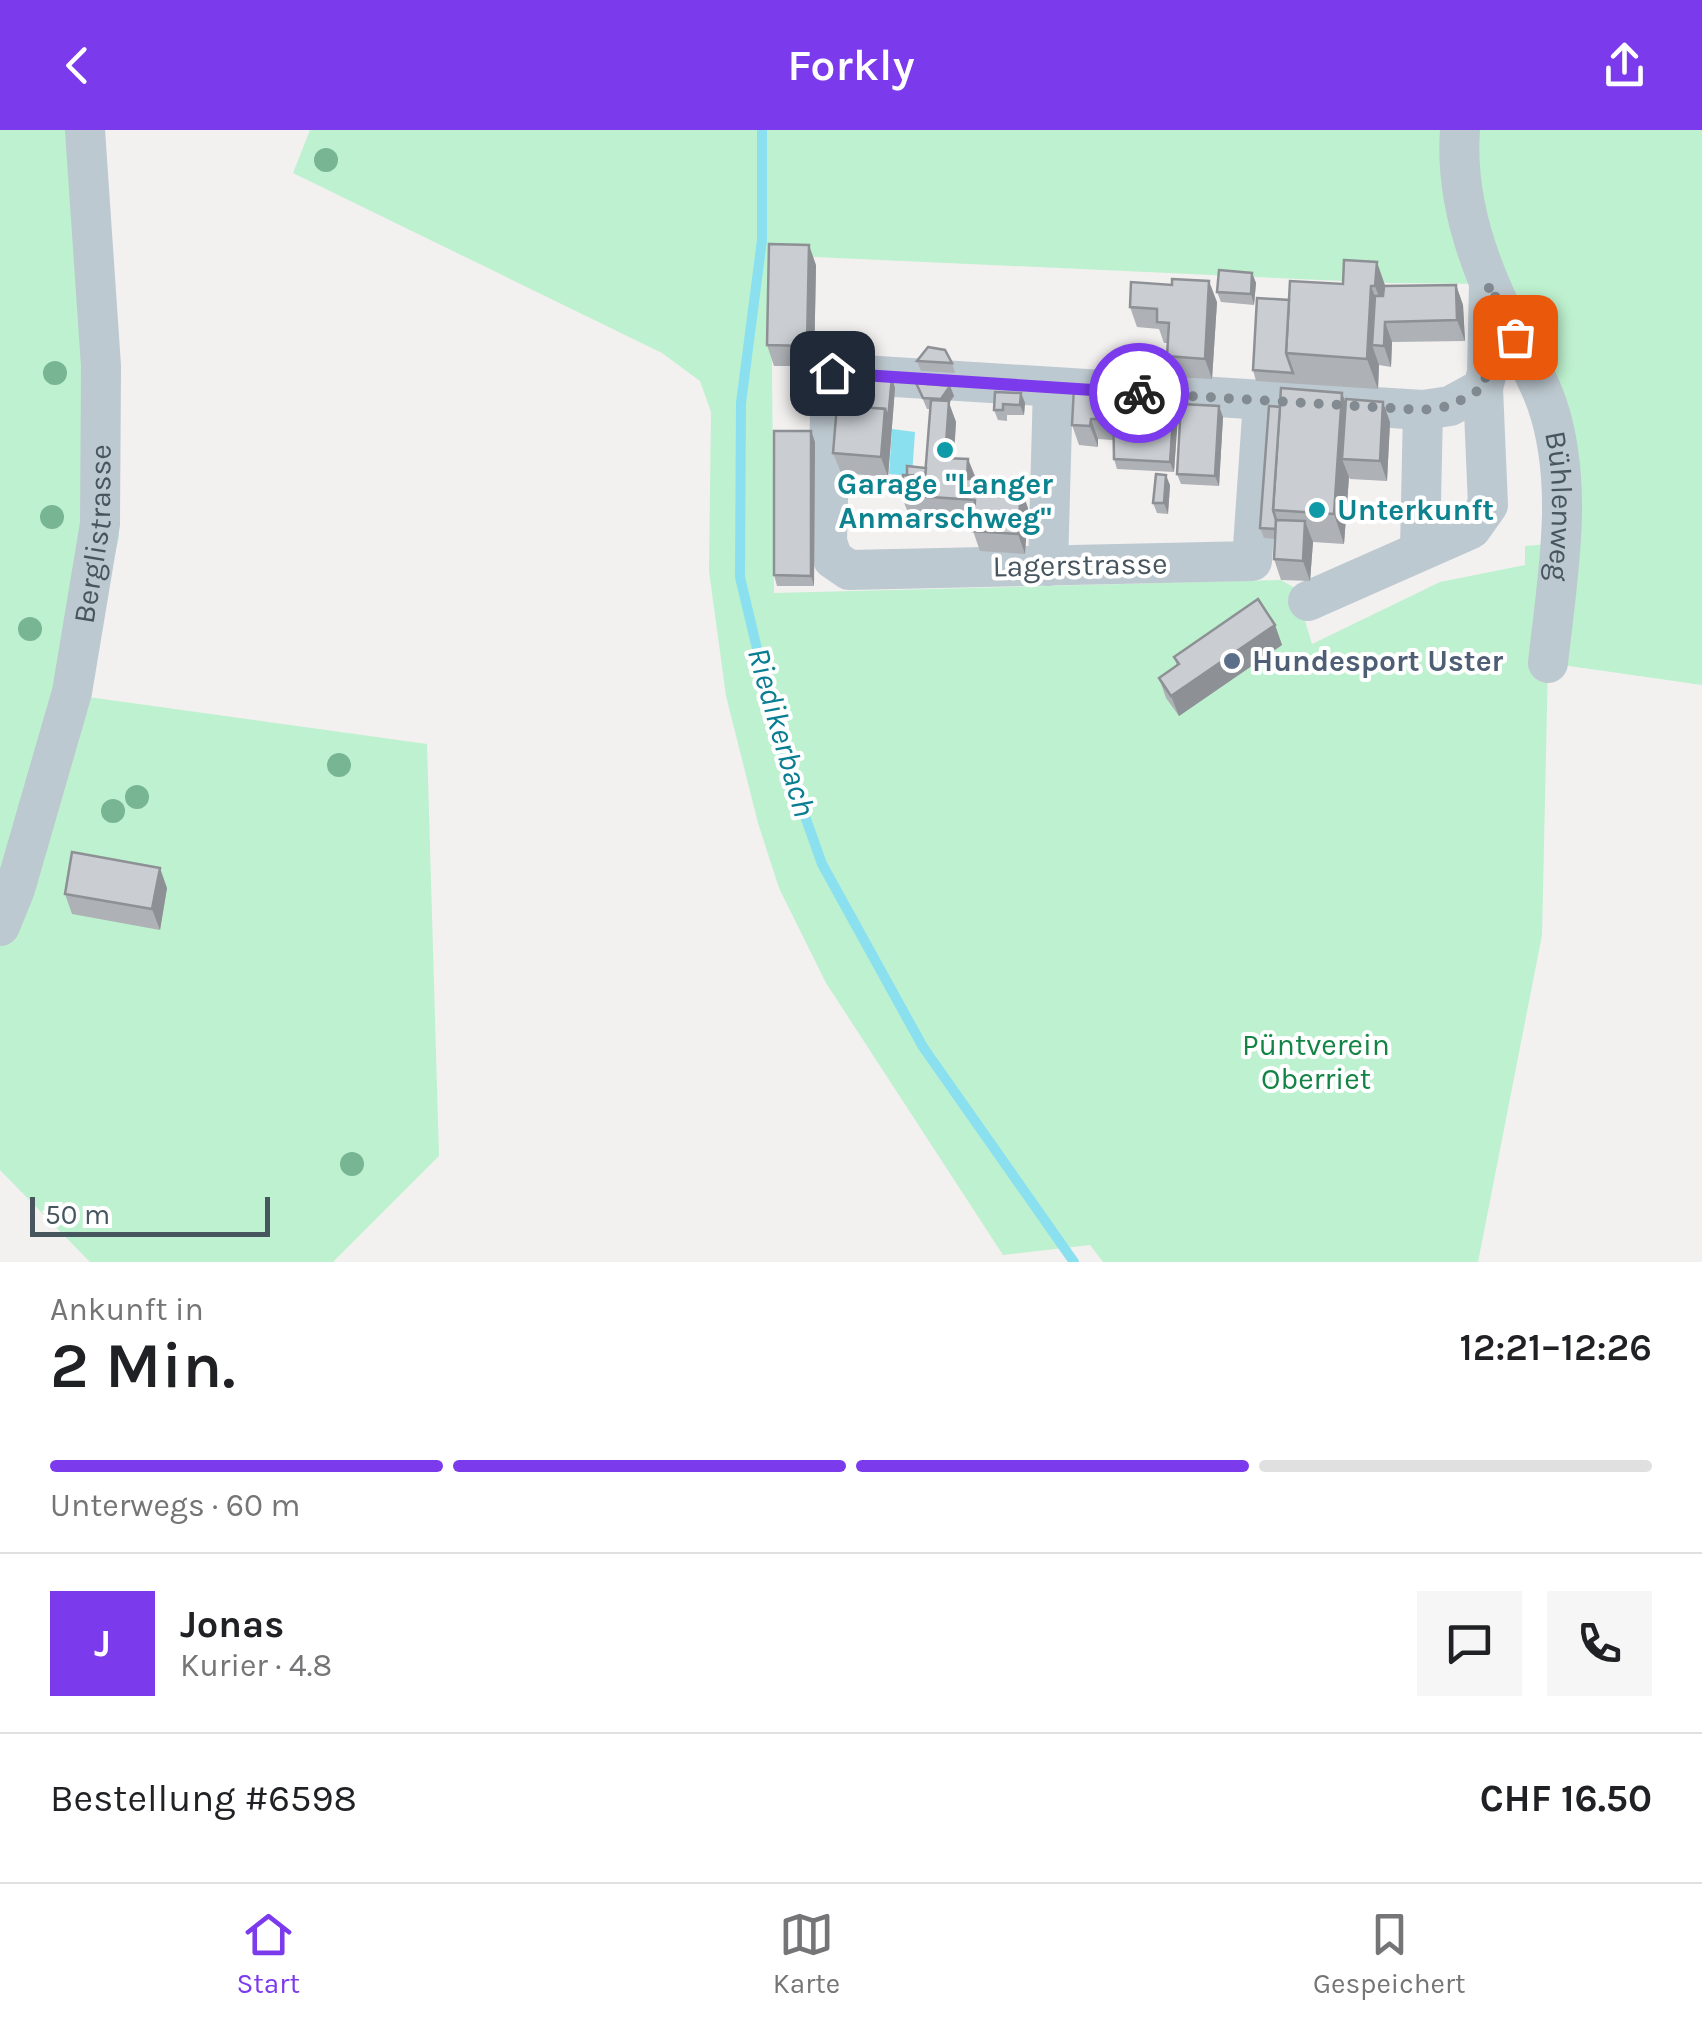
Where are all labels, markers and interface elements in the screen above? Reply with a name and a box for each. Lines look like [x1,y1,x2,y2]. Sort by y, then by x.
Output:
icon: back [50,38,105,93]
icon: share [1597,38,1652,93]
text: Forkly [787,39,915,91]
pin [1473,295,1558,380]
icon: bag [1488,310,1543,365]
pin [790,331,875,416]
courier [1089,343,1189,443]
icon: home [805,346,860,401]
icon: bike [1112,366,1167,421]
street label: Bühlenweg [1537,428,1580,583]
marker: Garage "Langer Anmarschweg" [934,439,956,461]
street label: Berglistrasse [66,444,119,626]
place label: Garage "Langer Anmarschweg" [837,466,1053,536]
place label: Unterkunft [1337,492,1494,528]
marker: Unterkunft [1306,499,1328,521]
street label: Lagerstrasse [992,545,1168,585]
water label: Riedikerbach [740,643,823,821]
place label: Hundesport Uster [1252,643,1504,679]
marker: Hundesport Uster [1221,650,1243,672]
park label: Püntverein Oberriet [1242,1027,1390,1097]
scale bar [30,1192,270,1236]
text: 50 m [45,1198,110,1231]
text: Ankunft in [50,1291,204,1328]
text: 12:21–12:26 [1459,1325,1652,1370]
text: 2 Min. [50,1327,236,1403]
text: Unterwegs · 60 m [50,1487,301,1524]
button: chat [1417,1591,1522,1696]
button: phone [1547,1591,1652,1696]
text: Jonas [180,1602,284,1647]
text: J [94,1621,111,1666]
text: Kurier · 4.8 [180,1647,332,1684]
text: Bestellung #6598 [50,1776,357,1821]
text: CHF 16.50 [1480,1776,1652,1821]
tab: Start [236,1907,300,2000]
tab: Karte [773,1907,840,2000]
tab: Gespeichert [1313,1907,1466,2000]

